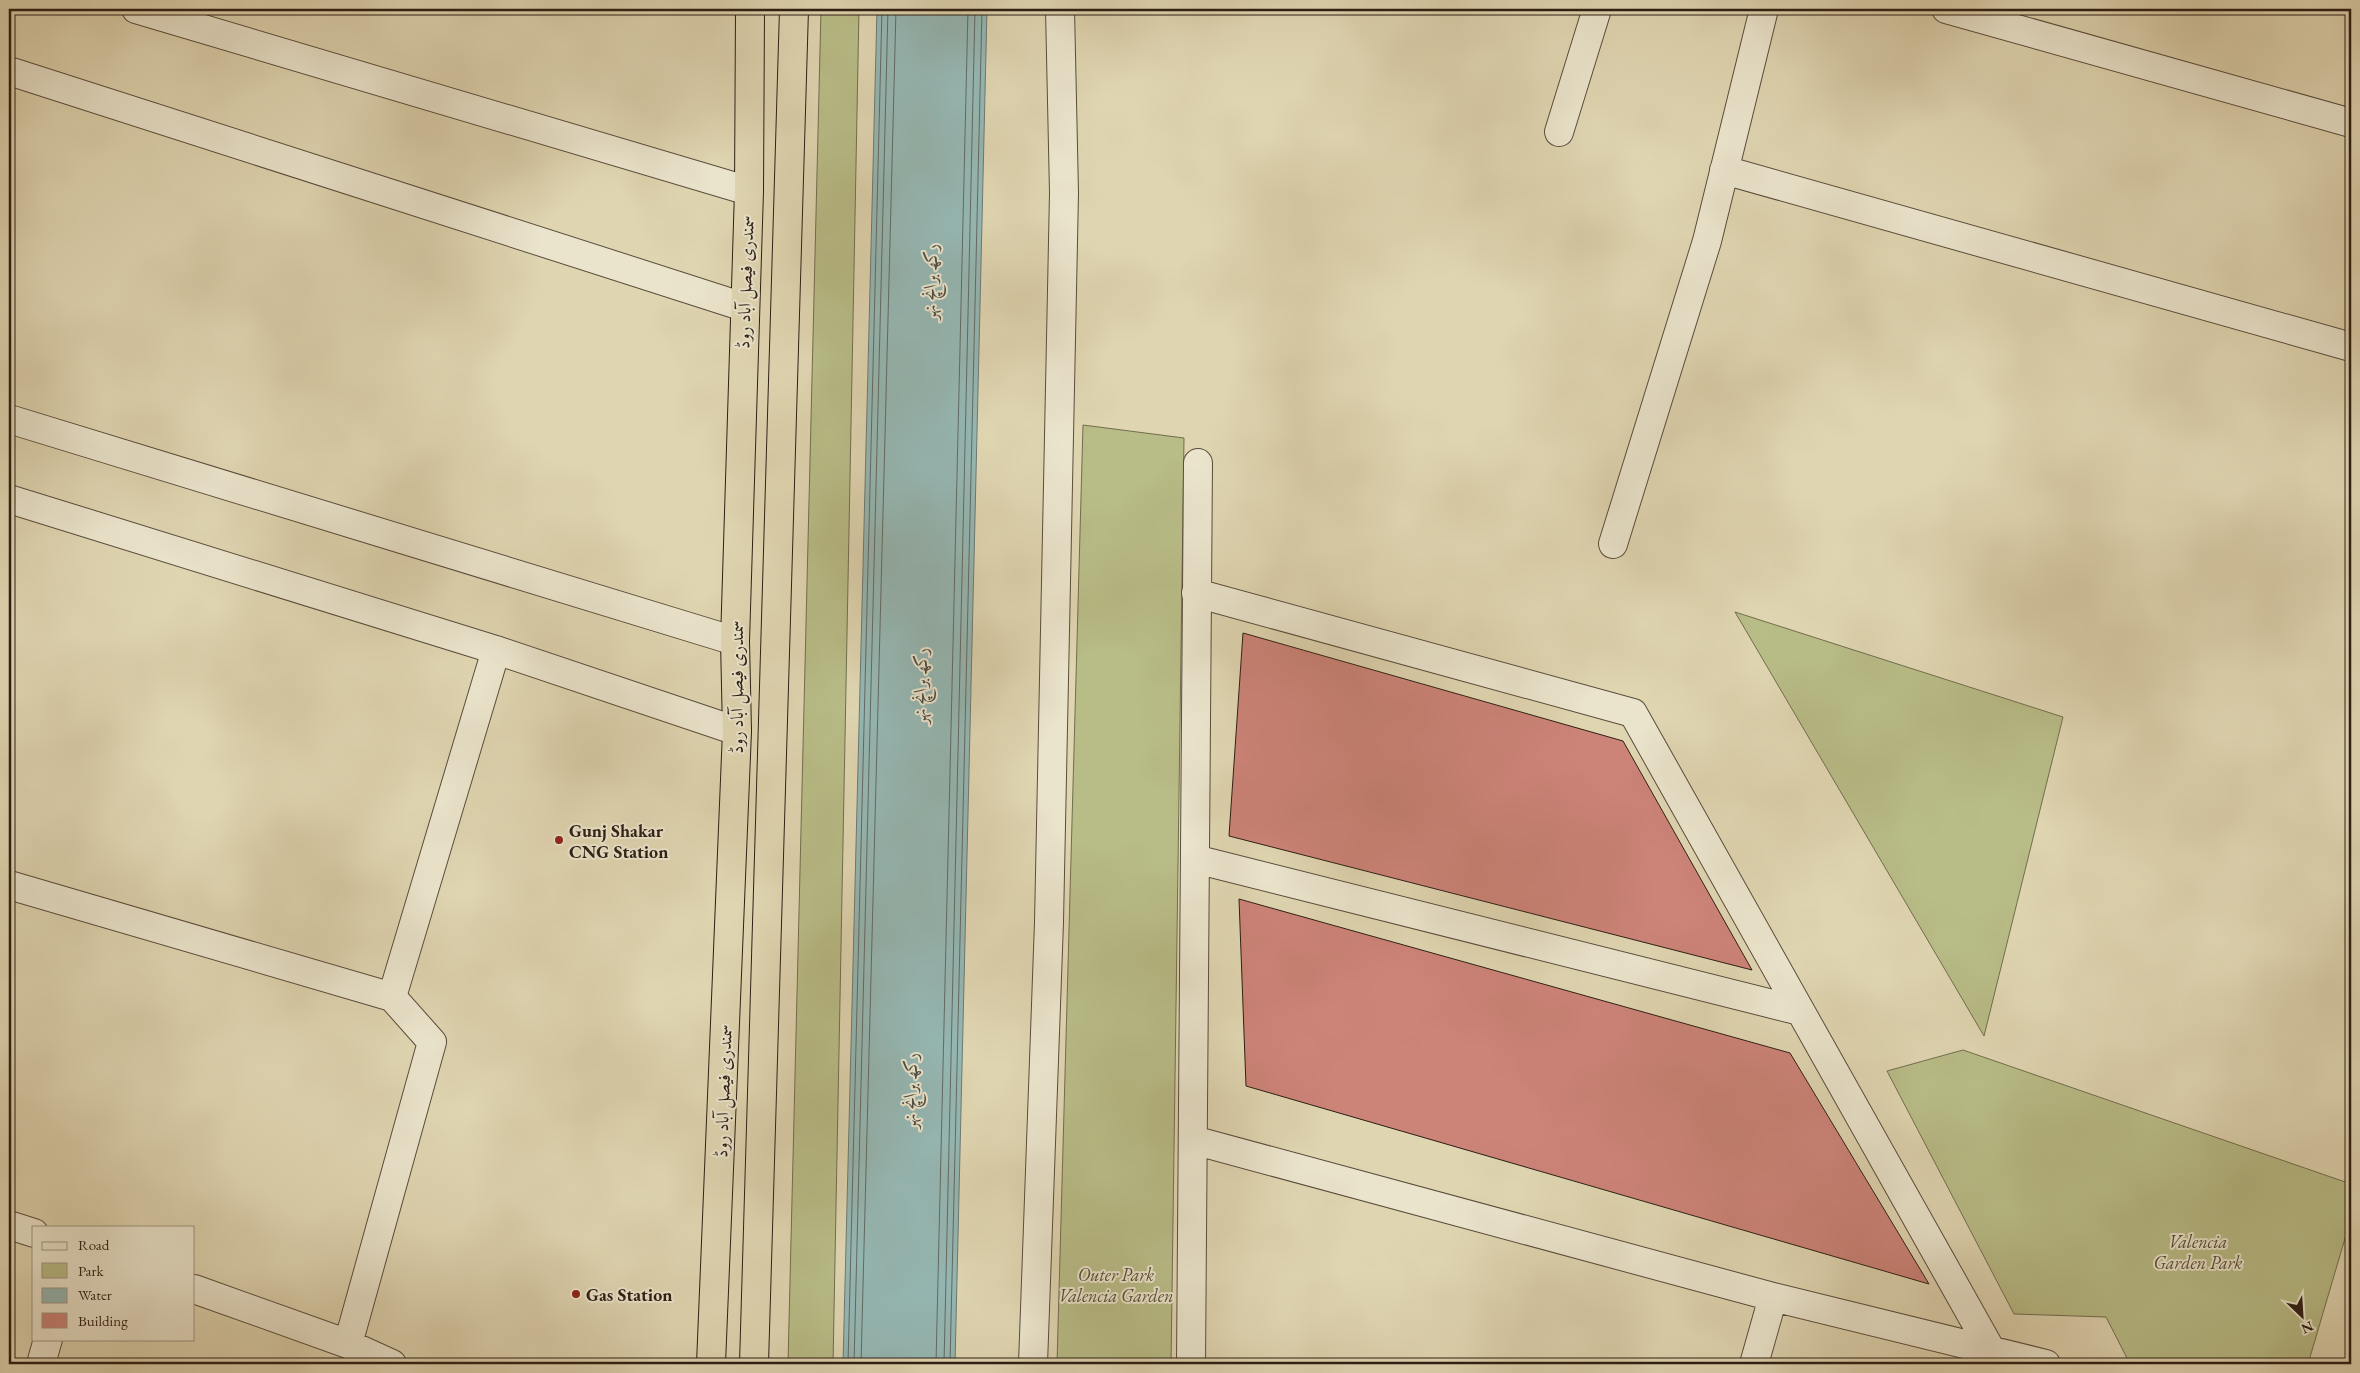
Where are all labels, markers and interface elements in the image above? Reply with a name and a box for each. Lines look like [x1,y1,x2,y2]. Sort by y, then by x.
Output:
street label: سمندری فیصل آباد روڈ [731,215,761,349]
water label: رکھ برانچ نہر [917,243,947,322]
street label: سمندری فیصل آباد روڈ [725,620,750,754]
water label: رکھ برانچ نہر [907,647,937,726]
place label: Gunj Shakar CNG Station [569,819,668,863]
marker: Gunj Shakar CNG Station [553,834,565,846]
street label: سمندری فیصل آباد روڈ [709,1024,739,1158]
water label: رکھ برانچ نہر [897,1052,927,1131]
legend [32,1226,195,1340]
park label: Valencia Garden Park [2153,1230,2243,1274]
text: Road [78,1235,110,1254]
text: Park [78,1261,105,1280]
park label: Outer Park Valencia Garden [1059,1263,1173,1307]
place label: Gas Station [586,1283,672,1306]
text: Water [78,1285,112,1304]
marker: Gas Station [570,1288,582,1300]
north arrow [2278,1290,2328,1340]
text: Building [78,1311,128,1330]
text: N [2298,1317,2316,1339]

